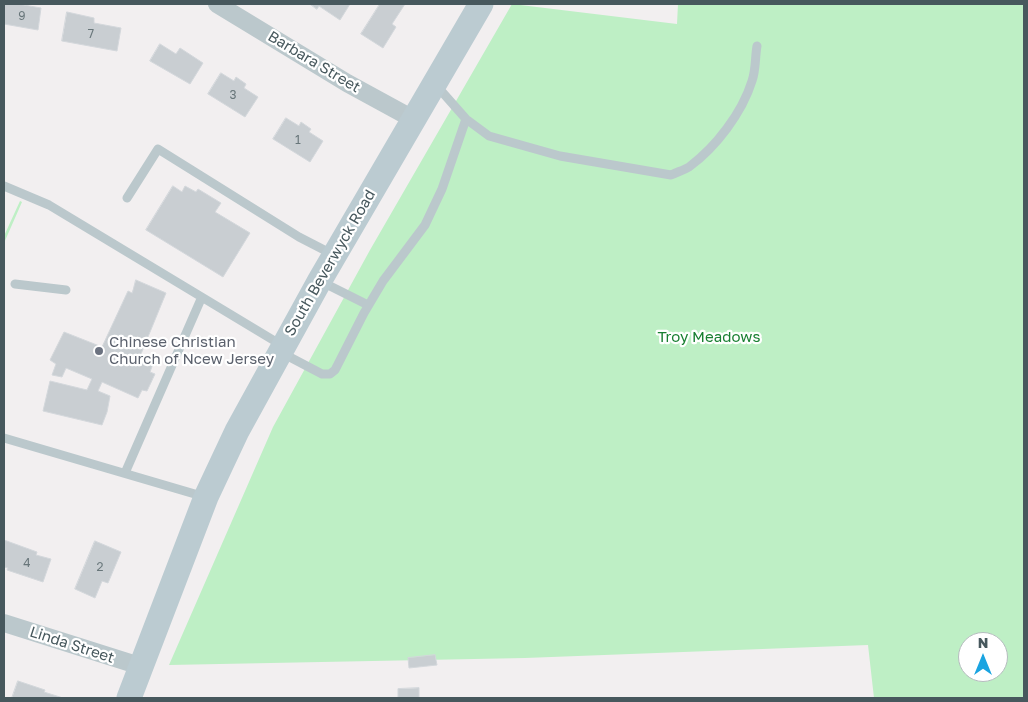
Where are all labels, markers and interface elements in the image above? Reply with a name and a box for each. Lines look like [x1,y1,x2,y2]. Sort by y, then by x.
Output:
house number: 9 [18,9,26,23]
house number: 7 [88,27,94,41]
street label: Barbara Street [265,27,363,97]
house number: 3 [229,88,237,102]
house number: 1 [295,133,301,147]
street label: South Beverwyck Road [281,187,379,339]
park label: Troy Meadows [658,328,760,346]
place label: Chinese Christian Church of Ncew Jersey [109,333,274,368]
marker: Chinese Christian Church of Ncew Jersey [93,345,105,357]
house number: 4 [23,556,31,570]
house number: 2 [97,560,103,574]
street label: Linda Street [28,623,116,667]
north arrow [958,632,1008,682]
text: N [978,634,988,651]

